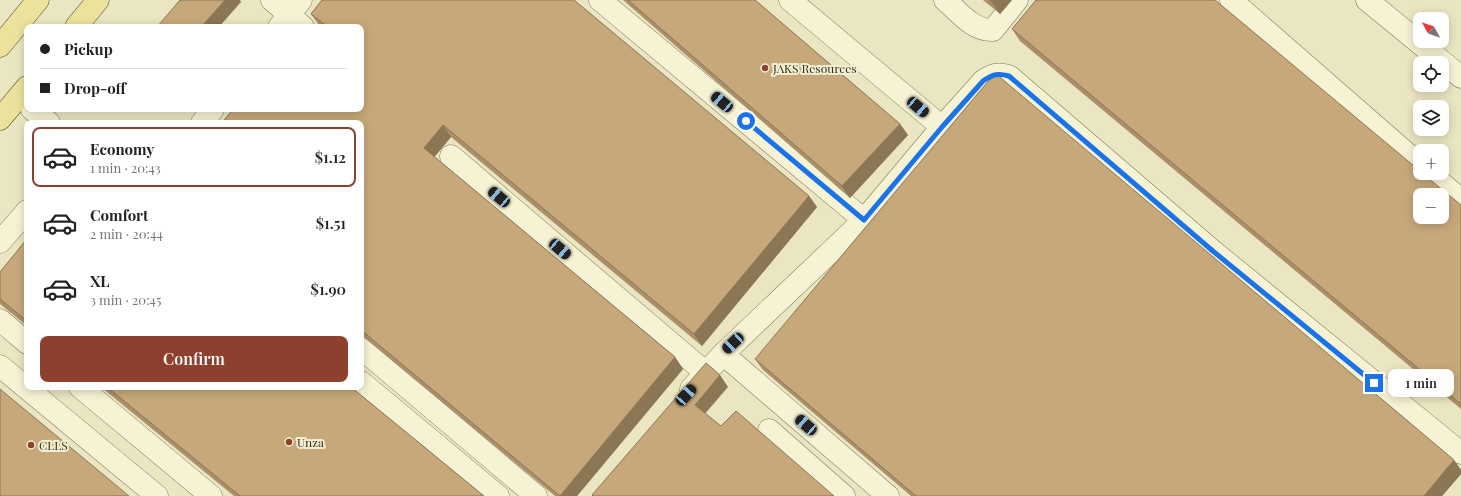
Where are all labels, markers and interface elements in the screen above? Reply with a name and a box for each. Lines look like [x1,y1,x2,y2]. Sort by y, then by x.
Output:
north arrow [1413,12,1449,48]
map controls [1413,12,1449,224]
text: Pickup [64,39,113,59]
button: locate [1413,56,1449,92]
place label: JAKS Resources [772,60,857,76]
marker: JAKS Resources [760,63,770,73]
text: Drop-off [64,78,126,98]
car [709,90,735,114]
car [905,95,931,119]
button: layers [1413,100,1449,136]
route start [737,112,755,130]
icon: car [42,139,78,175]
text: Economy [90,139,154,159]
button: + [1413,144,1449,180]
text: $1.12 [315,147,346,167]
text: 1 min · 20:43 [90,159,161,176]
car [486,185,512,209]
button: − [1413,188,1449,224]
icon: car [42,205,78,241]
text: Comfort [90,205,148,225]
text: $1.51 [316,213,346,233]
text: 2 min · 20:44 [90,225,163,242]
car [547,237,573,261]
icon: car [42,271,78,307]
text: XL [90,271,110,291]
text: $1.90 [311,279,346,299]
text: 3 min · 20:45 [90,291,161,308]
car [720,330,746,356]
button: Confirm [40,336,348,382]
callout: 1 min [1388,369,1454,397]
route end [1365,374,1383,392]
text: 1 min [1405,374,1437,391]
car [674,382,698,408]
car [793,413,819,437]
place label: Unza [297,434,324,450]
place label: CLLS [39,437,68,453]
marker: Unza [284,437,294,447]
marker: CLLS [26,440,36,450]

